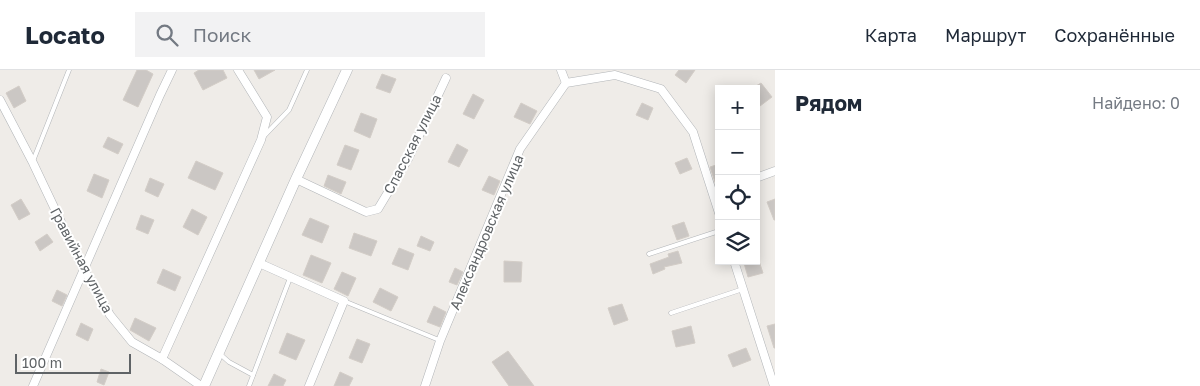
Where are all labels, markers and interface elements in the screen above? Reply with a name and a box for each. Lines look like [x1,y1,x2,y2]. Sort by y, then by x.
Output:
search box [135,12,485,57]
text: Locato [25,20,105,49]
icon: search [153,21,181,49]
text: Поиск [193,23,251,46]
text: Карта [865,24,917,46]
text: Маршрут [945,24,1026,46]
text: Сохранённые [1054,24,1175,46]
map controls [715,85,760,265]
button: + [715,85,760,130]
text: Рядом [795,90,862,116]
street label: Спасская улица [380,91,444,197]
text: Найдено: 0 [1092,93,1180,113]
button: − [715,130,760,175]
street label: Александровская улица [446,152,526,312]
button: locate [715,175,760,220]
street label: Гравийная улица [47,204,117,316]
button: layers [715,220,760,265]
scale bar [15,351,131,374]
text: 100 m [22,354,62,371]

